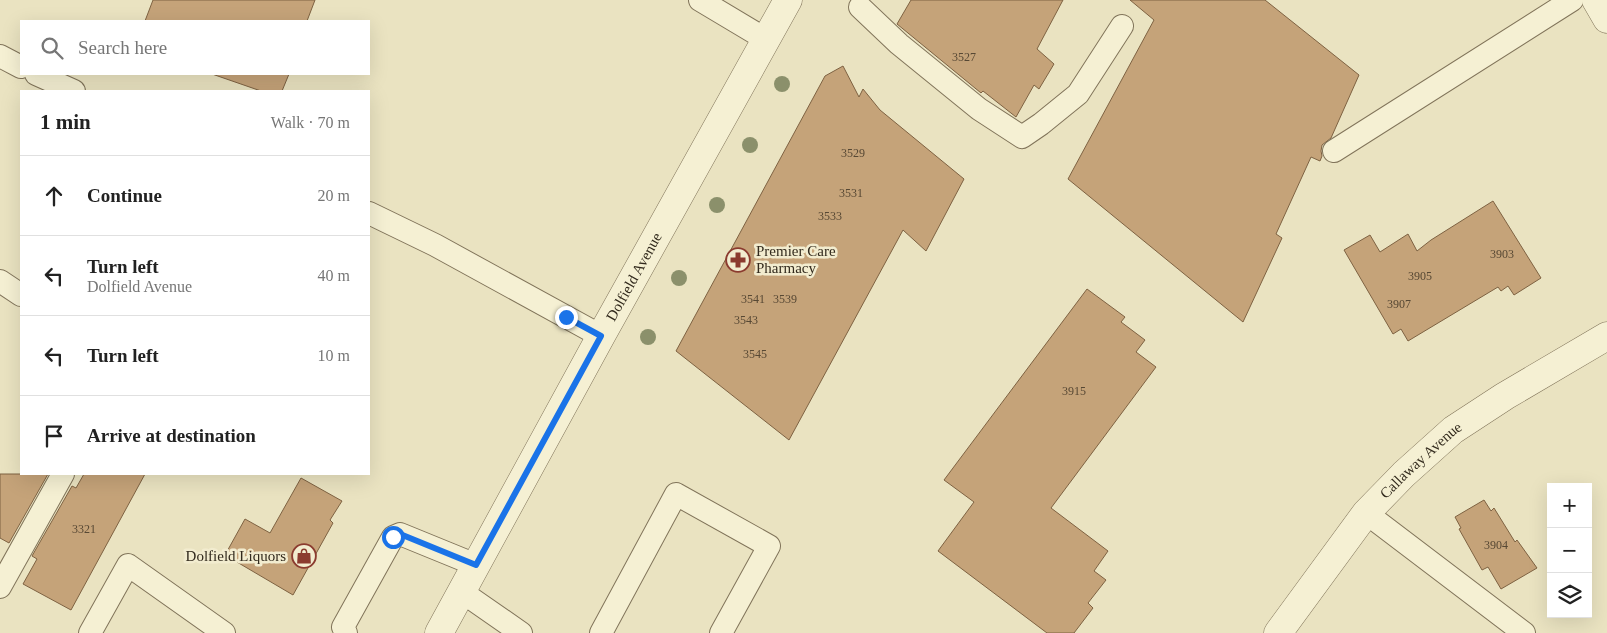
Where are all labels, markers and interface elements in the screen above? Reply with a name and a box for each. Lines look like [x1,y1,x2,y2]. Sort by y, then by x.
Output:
search box [20,20,370,75]
icon: search [38,34,66,62]
text: Search here [78,37,167,58]
house number: 3527 [952,50,976,64]
text: 1 min [40,110,91,134]
text: Walk · 70 m [271,114,350,131]
house number: 3529 [841,146,865,160]
icon: ahead [40,182,68,210]
text: Continue [87,185,162,206]
house number: 3531 [839,186,863,200]
text: 20 m [318,187,350,204]
house number: 3533 [818,209,842,223]
street label: Dolfield Avenue [603,230,665,324]
place label: Premier Care Pharmacy [756,243,836,276]
pharmacy icon: Premier Care Pharmacy [725,247,751,273]
house number: 3903 [1490,247,1514,261]
text: Turn left [87,256,159,277]
icon: left [40,262,68,290]
text: 40 m [318,267,350,284]
house number: 3905 [1408,269,1432,283]
text: Dolfield Avenue [87,278,192,295]
house number: 3541 [741,292,765,306]
house number: 3539 [773,292,797,306]
house number: 3907 [1387,297,1411,311]
route end [555,306,578,329]
house number: 3543 [734,313,758,327]
icon: left [40,342,68,370]
text: Turn left [87,345,159,366]
text: 10 m [318,347,350,364]
house number: 3545 [743,347,767,361]
house number: 3915 [1062,384,1086,398]
street label: Callaway Avenue [1377,418,1465,502]
icon: arrive [40,422,68,450]
text: Arrive at destination [87,425,256,446]
map controls [1547,483,1592,618]
button: + [1547,483,1592,528]
house number: 3321 [72,522,96,536]
route start [382,526,405,549]
button: − [1547,528,1592,573]
house number: 3904 [1484,538,1508,552]
shop icon: Dolfield Liquors [291,543,317,569]
place label: Dolfield Liquors [186,548,286,564]
button: layers [1547,573,1592,618]

